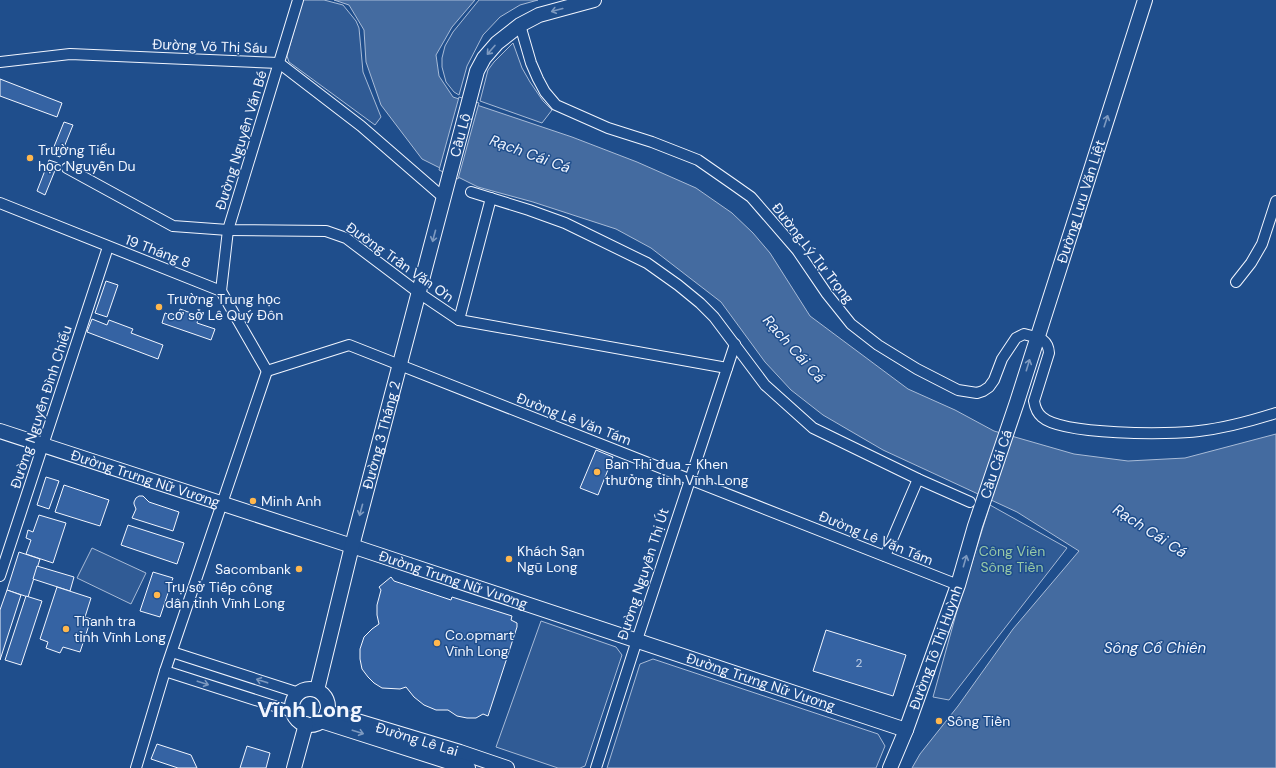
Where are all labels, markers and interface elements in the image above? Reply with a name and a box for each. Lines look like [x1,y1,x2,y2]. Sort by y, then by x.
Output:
one-way arrow [551,7,564,14]
street label: Đường Võ Thị Sáu [152,35,268,57]
one-way arrow [486,45,495,55]
street label: Đường Nguyễn Văn Bé [211,68,271,212]
street label: Cầu Lộ [446,111,475,159]
one-way arrow [1103,115,1110,128]
water label: Rạch Cái Cá [487,130,573,178]
street label: Đường Lưu Văn Liệt [1053,137,1109,266]
place label: Trường Tiểu học Nguyễn Du [38,141,136,175]
marker: Trường Tiểu học Nguyễn Du [25,153,35,163]
street label: Đường Lý Tự Trọng [768,199,858,307]
street label: Đường Trần Văn Ơn [343,218,457,306]
one-way arrow [430,229,437,242]
street label: 19 Tháng 8 [123,230,193,272]
place label: Trường Trung học cơ sở Lê Quý Đôn [167,290,283,324]
marker: Trường Trung học cơ sở Lê Quý Đôn [154,302,164,312]
water label: Rạch Cái Cá [758,311,830,387]
street label: Đường Nguyễn Đình Chiểu [6,323,76,491]
one-way arrow [1025,359,1032,372]
street label: Đường 3 Tháng 2 [358,379,404,491]
street label: Đường Lê Văn Tám [514,389,634,449]
street label: Cầu Cái Cá [976,427,1016,501]
street label: Đường Trưng Nữ Vương [69,446,223,511]
place label: Ban Thi đua - Khen thưởng tỉnh Vĩnh Long [605,455,749,489]
marker: Ban Thi đua - Khen thưởng tỉnh Vĩnh Long [592,467,602,477]
place label: Minh Anh [261,492,321,510]
marker: Minh Anh [248,496,258,506]
water label: Rạch Cái Cá [1109,500,1191,562]
one-way arrow [357,503,365,516]
street label: Đường Nguyễn Thị Út [613,506,673,642]
street label: Đường Lê Văn Tám [816,507,936,569]
place label: Khách Sạn Ngũ Long [517,542,585,576]
park label: Công Viên Sông Tiền [979,542,1045,576]
street label: Đường Trưng Nữ Vương [376,547,530,613]
marker: Khách Sạn Ngũ Long [504,554,514,564]
one-way arrow [962,555,969,568]
place label: Sacombank [215,560,291,578]
marker: Sacombank [294,564,304,574]
place label: Trụ sở Tiếp công dân tỉnh Vĩnh Long [165,578,285,612]
street label: Đường Tô Thị Huỳnh [905,583,966,712]
marker: Trụ sở Tiếp công dân tỉnh Vĩnh Long [152,590,162,600]
place label: Thanh tra tỉnh Vĩnh Long [74,612,166,646]
marker: Thanh tra tỉnh Vĩnh Long [61,624,71,634]
place label: Co.opmart Vĩnh Long [445,626,514,660]
marker: Co.opmart Vĩnh Long [432,638,442,648]
water label: Sông Cổ Chiên [1104,638,1207,658]
street label: Đường Trưng Nữ Vương [684,649,838,715]
house number: 2 [856,655,863,671]
one-way arrow [255,677,268,684]
one-way arrow [196,680,209,687]
district label: Vĩnh Long [257,695,363,724]
place label: Sông Tiền [947,712,1010,730]
marker: Sông Tiền [934,716,944,726]
street label: Đường Lê Lai [374,718,460,760]
one-way arrow [352,729,364,737]

